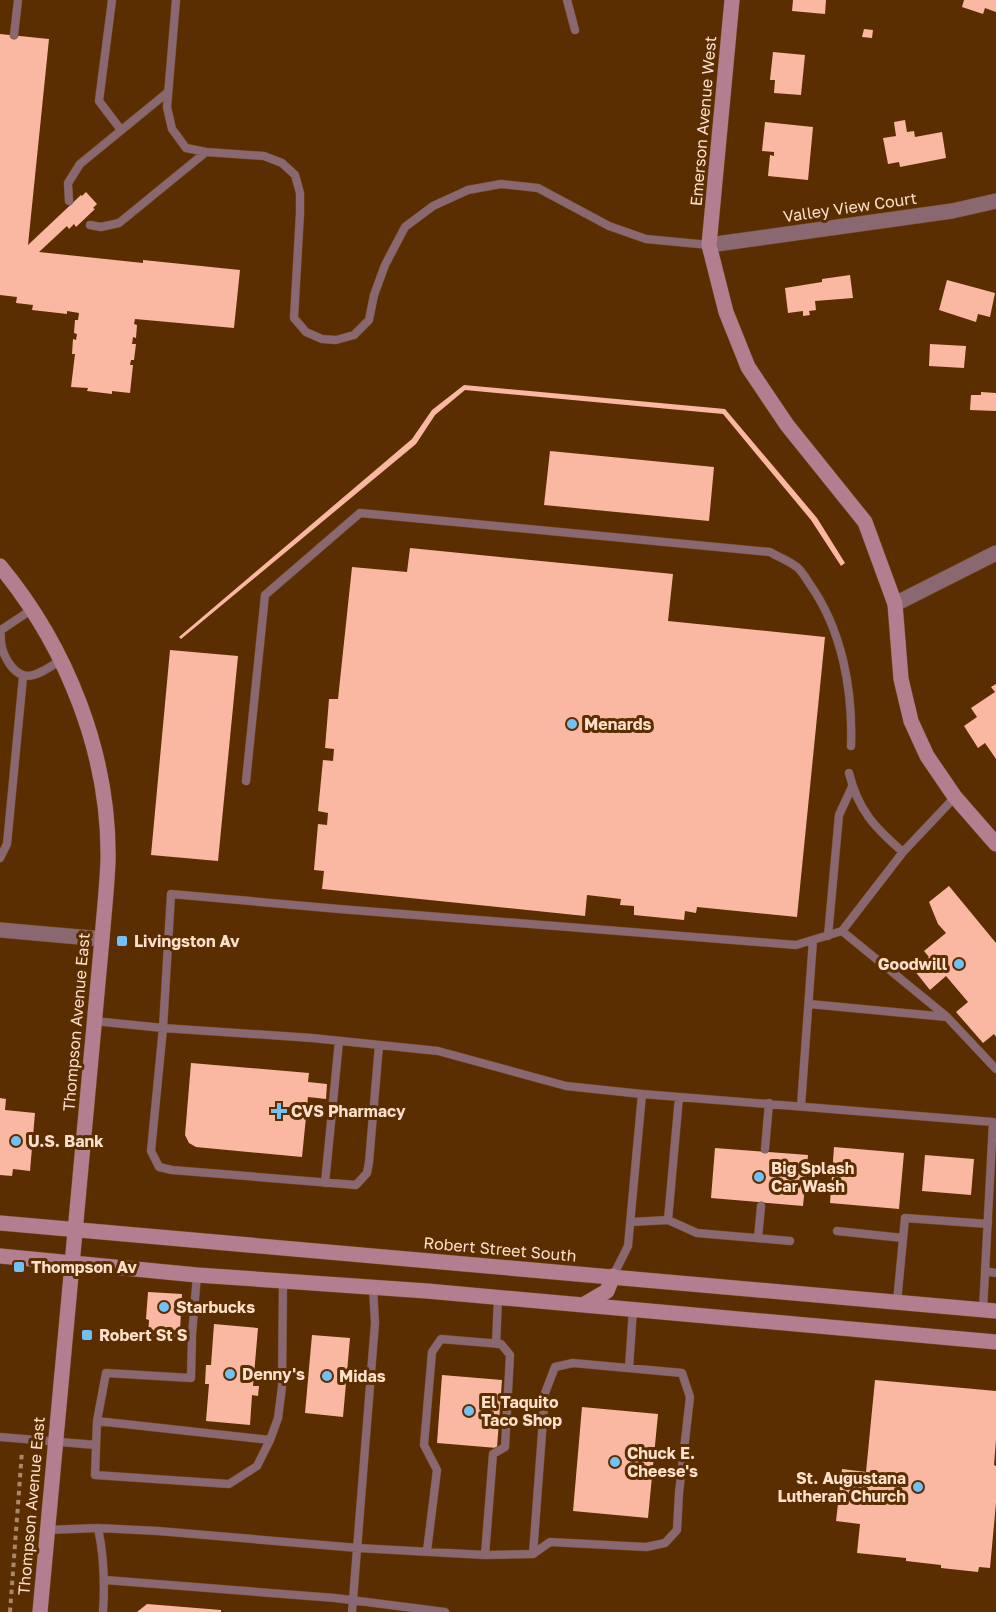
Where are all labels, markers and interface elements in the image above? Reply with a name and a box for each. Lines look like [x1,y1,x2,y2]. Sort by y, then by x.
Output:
street label: Emerson Avenue West [686,35,720,207]
street label: Valley View Court [782,188,918,226]
place label: Menards [584,714,651,734]
marker: Menards [565,717,579,731]
place label: Livingston Av [134,931,240,951]
street label: Thompson Avenue East [58,932,94,1112]
marker: Livingston Av [115,934,129,948]
place label: Goodwill [878,954,948,974]
marker: Goodwill [952,957,966,971]
place label: CVS Pharmacy [291,1101,406,1121]
marker: CVS Pharmacy [272,1104,286,1118]
place label: U.S. Bank [28,1131,104,1151]
marker: U.S. Bank [9,1134,23,1148]
place label: Big Splash Car Wash [771,1158,854,1196]
marker: Big Splash Car Wash [752,1170,766,1184]
street label: Robert Street South [423,1232,577,1266]
place label: Thompson Av [31,1257,137,1277]
marker: Thompson Av [12,1260,26,1274]
place label: Starbucks [176,1297,255,1317]
marker: Starbucks [157,1300,171,1314]
place label: Robert St S [99,1325,188,1345]
marker: Robert St S [80,1328,94,1342]
place label: Denny's [242,1364,305,1384]
place label: Midas [339,1366,386,1386]
marker: Denny's [223,1367,237,1381]
marker: Midas [320,1369,334,1383]
place label: El Taquito Taco Shop [481,1392,562,1430]
marker: El Taquito Taco Shop [462,1404,476,1418]
street label: Thompson Avenue East [13,1416,49,1596]
place label: Chuck E. Cheese's [627,1443,698,1481]
marker: Chuck E. Cheese's [608,1455,622,1469]
place label: St. Augustana Lutheran Church [778,1468,906,1506]
marker: St. Augustana Lutheran Church [911,1480,925,1494]

